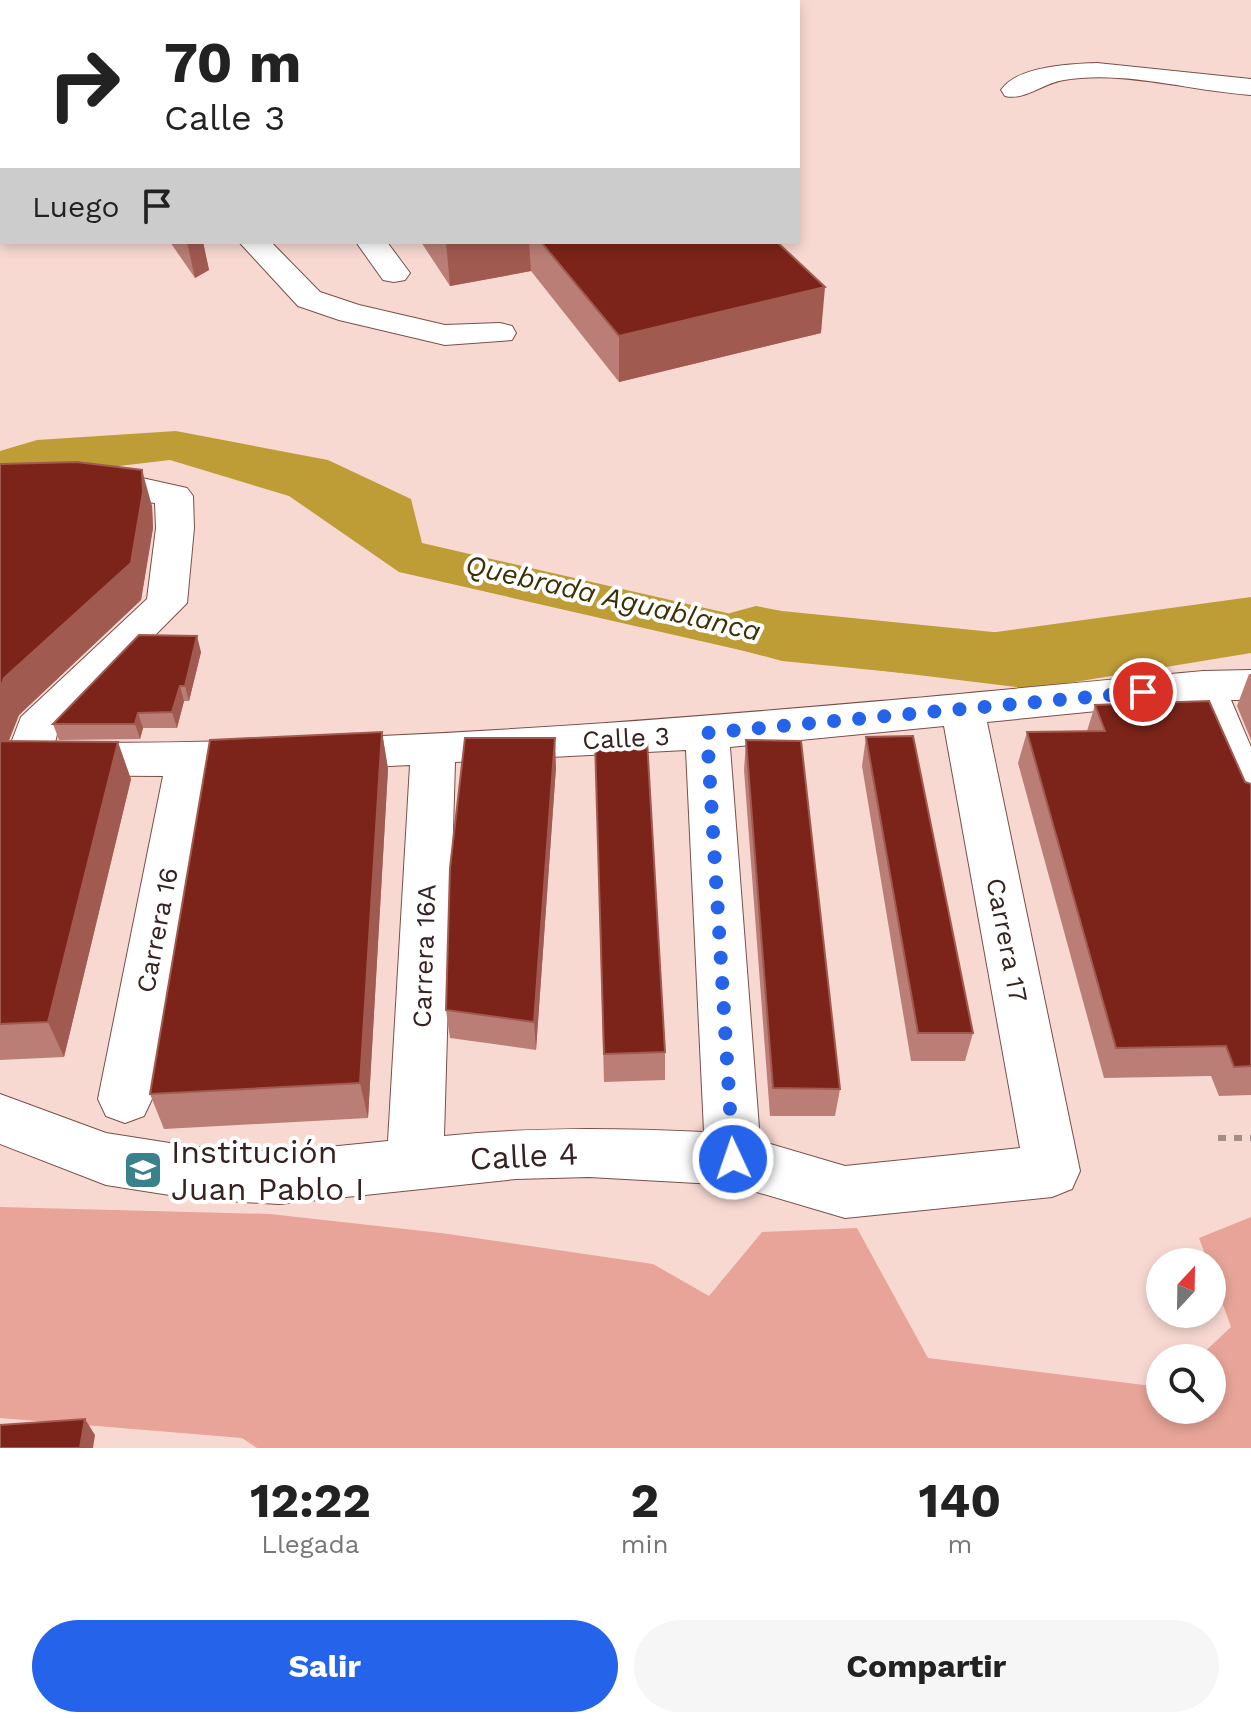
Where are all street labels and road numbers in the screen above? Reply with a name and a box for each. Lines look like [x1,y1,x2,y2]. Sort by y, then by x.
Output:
street label: Calle 3 [582,721,670,755]
street label: Carrera 16 [130,865,184,995]
street label: Carrera 17 [980,875,1034,1005]
street label: Carrera 16A [406,883,442,1029]
street label: Calle 4 [469,1134,579,1178]

